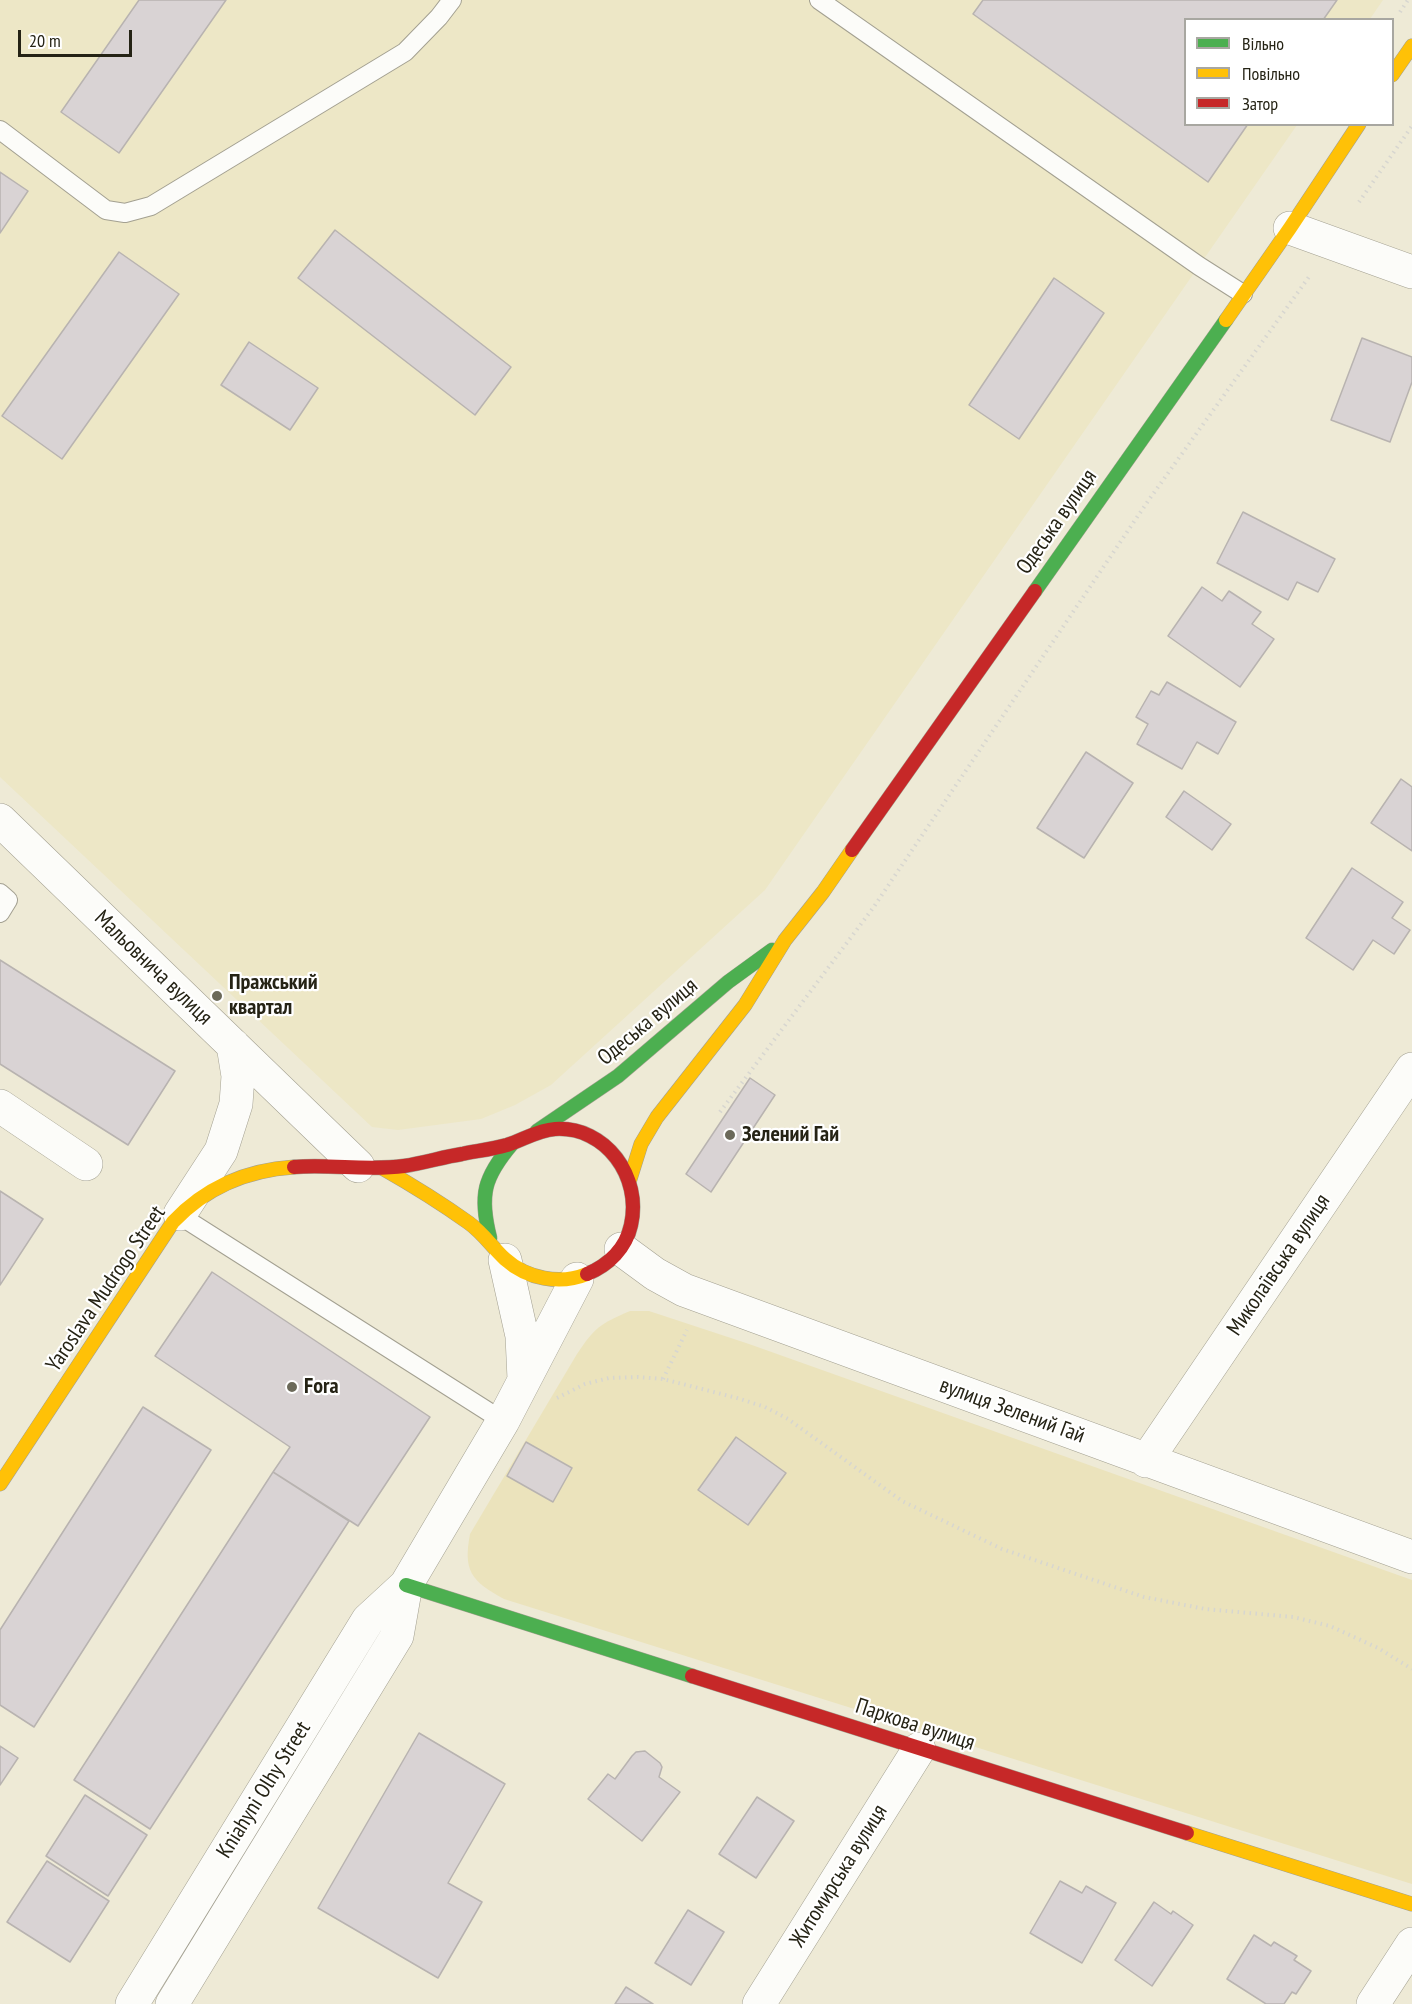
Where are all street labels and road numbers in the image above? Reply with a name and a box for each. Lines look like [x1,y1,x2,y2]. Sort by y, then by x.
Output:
street label: Одеська вулиця [1011,465,1103,579]
street label: Мальовнича вулиця [89,905,217,1031]
street label: Одеська вулиця [593,973,703,1071]
street label: Миколаївська вулиця [1222,1189,1336,1341]
street label: Yaroslava Mudrogo Street [41,1201,171,1377]
street label: вулиця Зелений Гай [936,1373,1088,1449]
street label: Паркова вулиця [852,1693,978,1757]
street label: Kniahyni Olhy Street [211,1717,317,1863]
street label: Житомирська вулиця [785,1800,893,1952]

